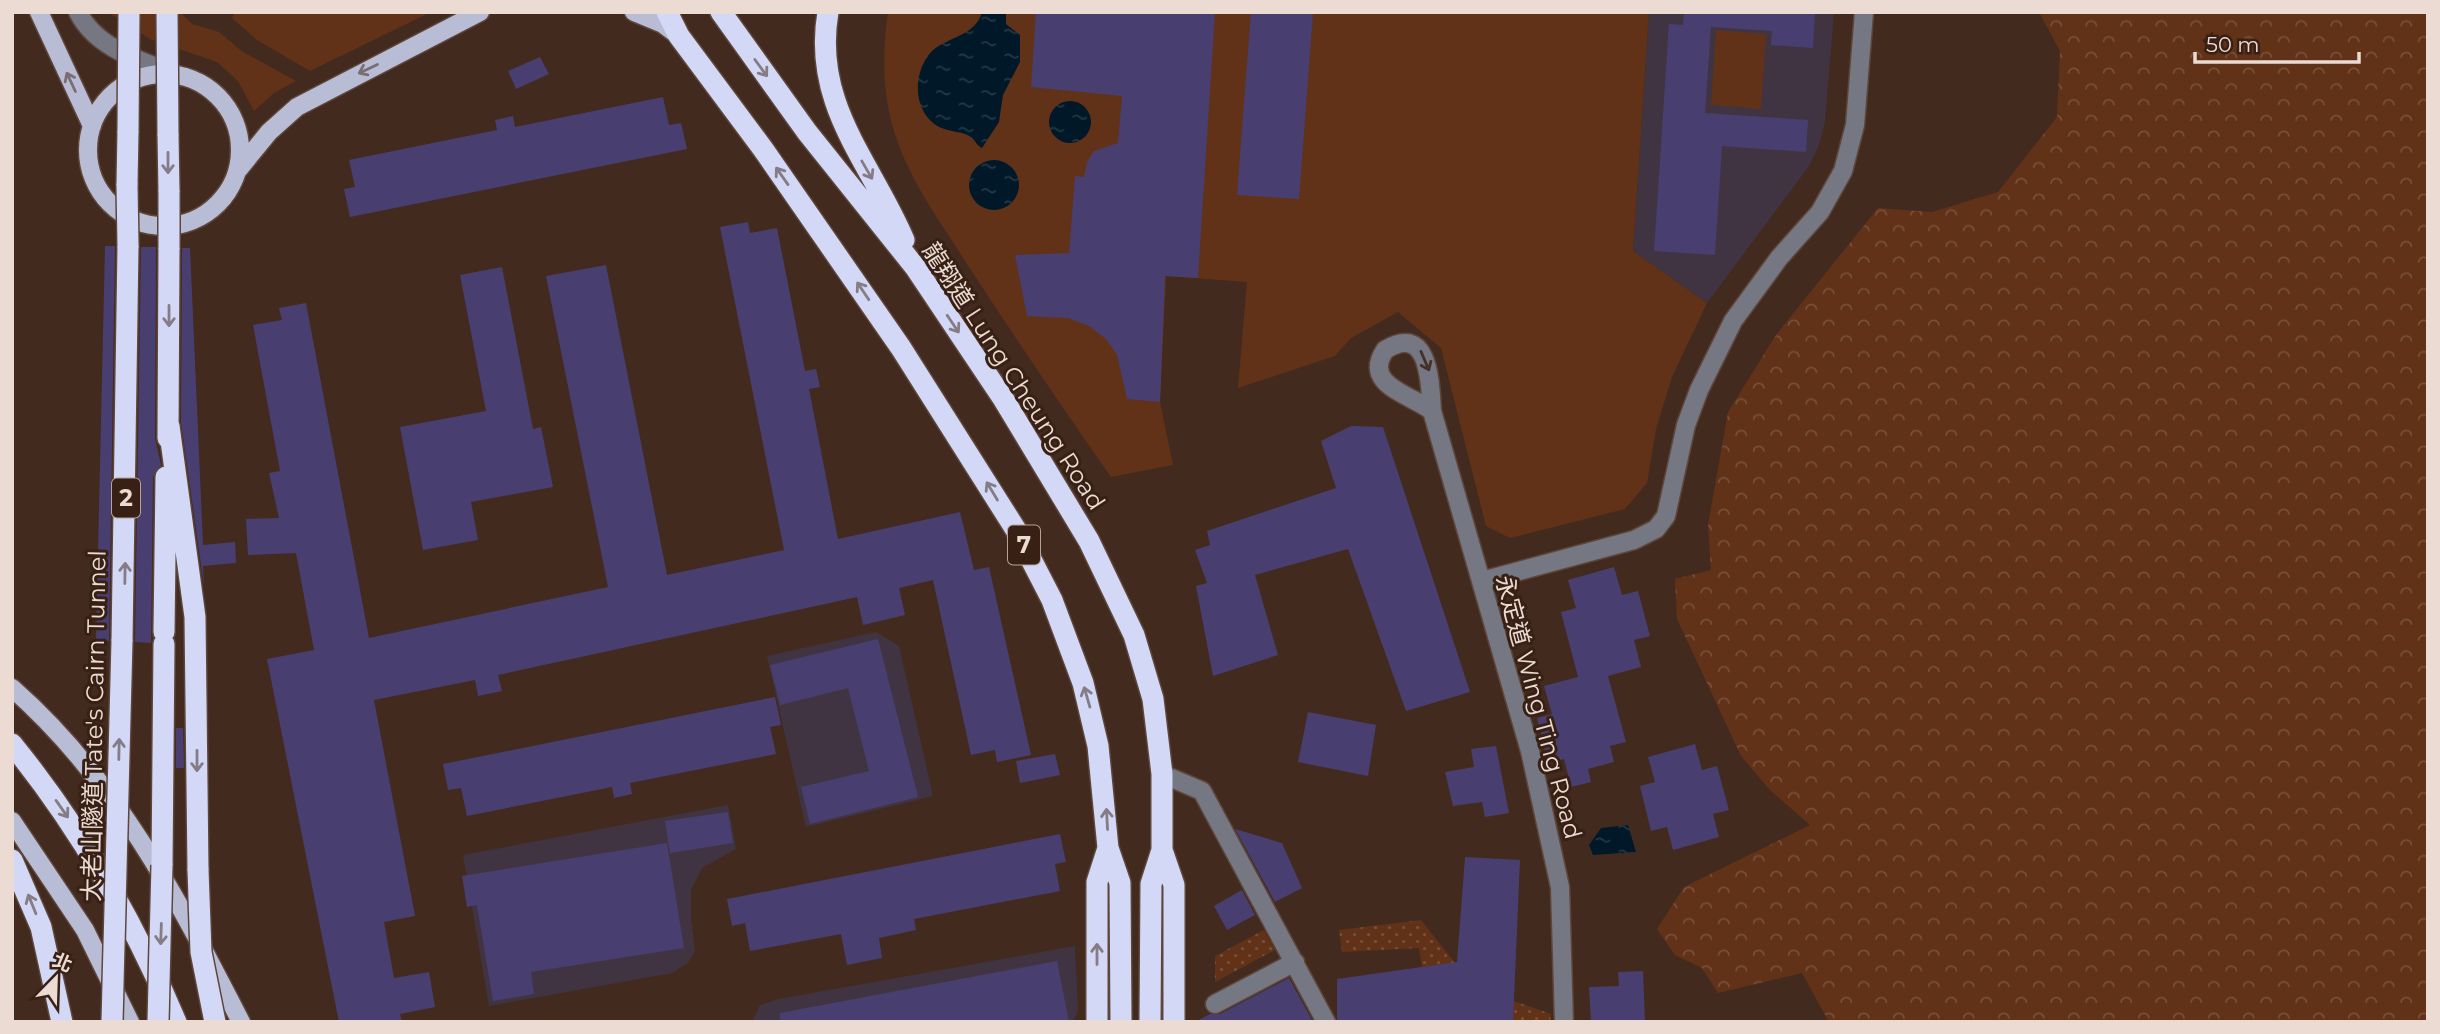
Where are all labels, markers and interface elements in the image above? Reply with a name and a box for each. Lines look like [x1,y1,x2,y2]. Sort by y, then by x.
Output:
scale bar [2195,21,2360,65]
text: 50 m [2206,32,2260,57]
one-way arrow [753,58,768,77]
one-way arrow [358,63,379,76]
one-way arrow [64,72,78,93]
one-way arrow [161,151,175,174]
one-way arrow [860,159,874,179]
one-way arrow [775,167,789,186]
street label: 龍翔道 Lung Cheung Road [917,237,1111,515]
one-way arrow [856,282,870,301]
one-way arrow [162,304,176,327]
one-way arrow [946,314,961,333]
one-way arrow [1419,350,1432,371]
road number: 2 [112,478,140,518]
one-way arrow [985,481,999,501]
road number: 7 [1008,526,1040,565]
street label: 大老山隧道 Tate's Cairn Tunnel [76,550,112,902]
one-way arrow [118,562,131,585]
street label: 永定道 Wing Ting Road [1490,572,1588,842]
one-way arrow [1080,686,1093,708]
one-way arrow [113,738,126,761]
one-way arrow [190,750,204,773]
one-way arrow [55,799,69,818]
one-way arrow [1100,808,1113,830]
one-way arrow [25,894,38,915]
one-way arrow [154,922,167,945]
one-way arrow [1090,942,1104,965]
north arrow [21,943,91,1013]
text: 北 [49,949,76,977]

